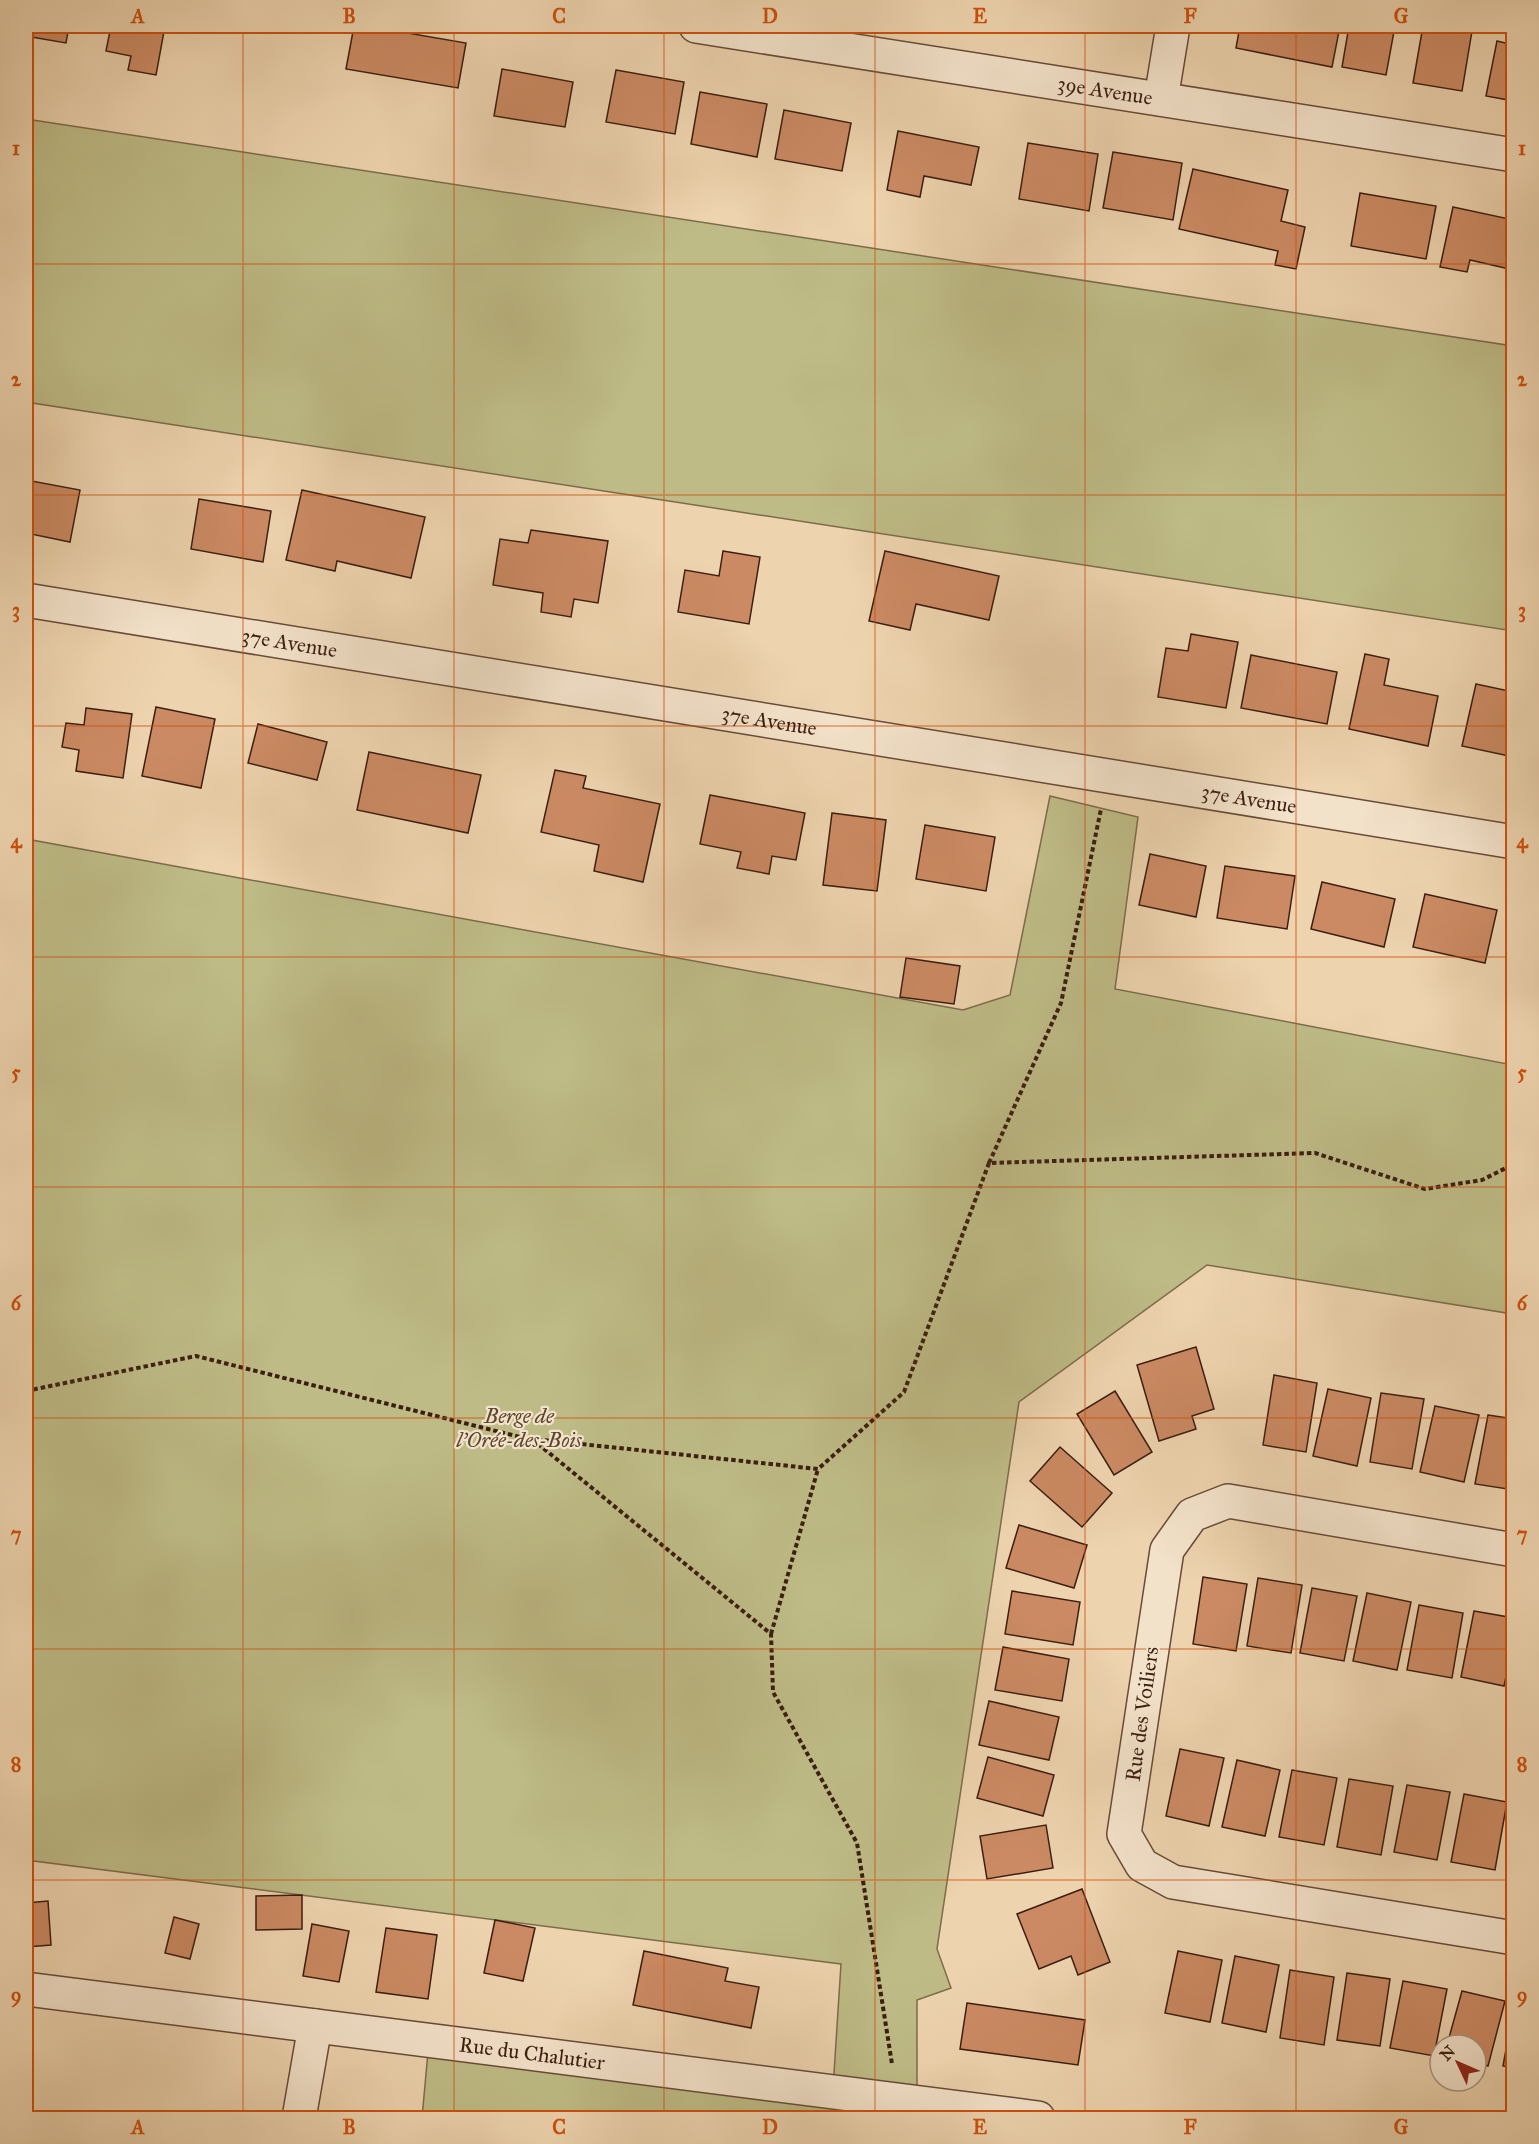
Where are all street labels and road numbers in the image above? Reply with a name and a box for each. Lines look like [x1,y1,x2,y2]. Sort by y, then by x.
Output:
street label: 39e Avenue [1055,70,1155,111]
street label: 37e Avenue [240,622,339,663]
street label: 37e Avenue [720,700,819,741]
street label: 37e Avenue [1199,778,1299,819]
street label: Rue des Voiliers [1120,1645,1164,1783]
street label: Rue du Chalutier [457,2031,606,2076]

